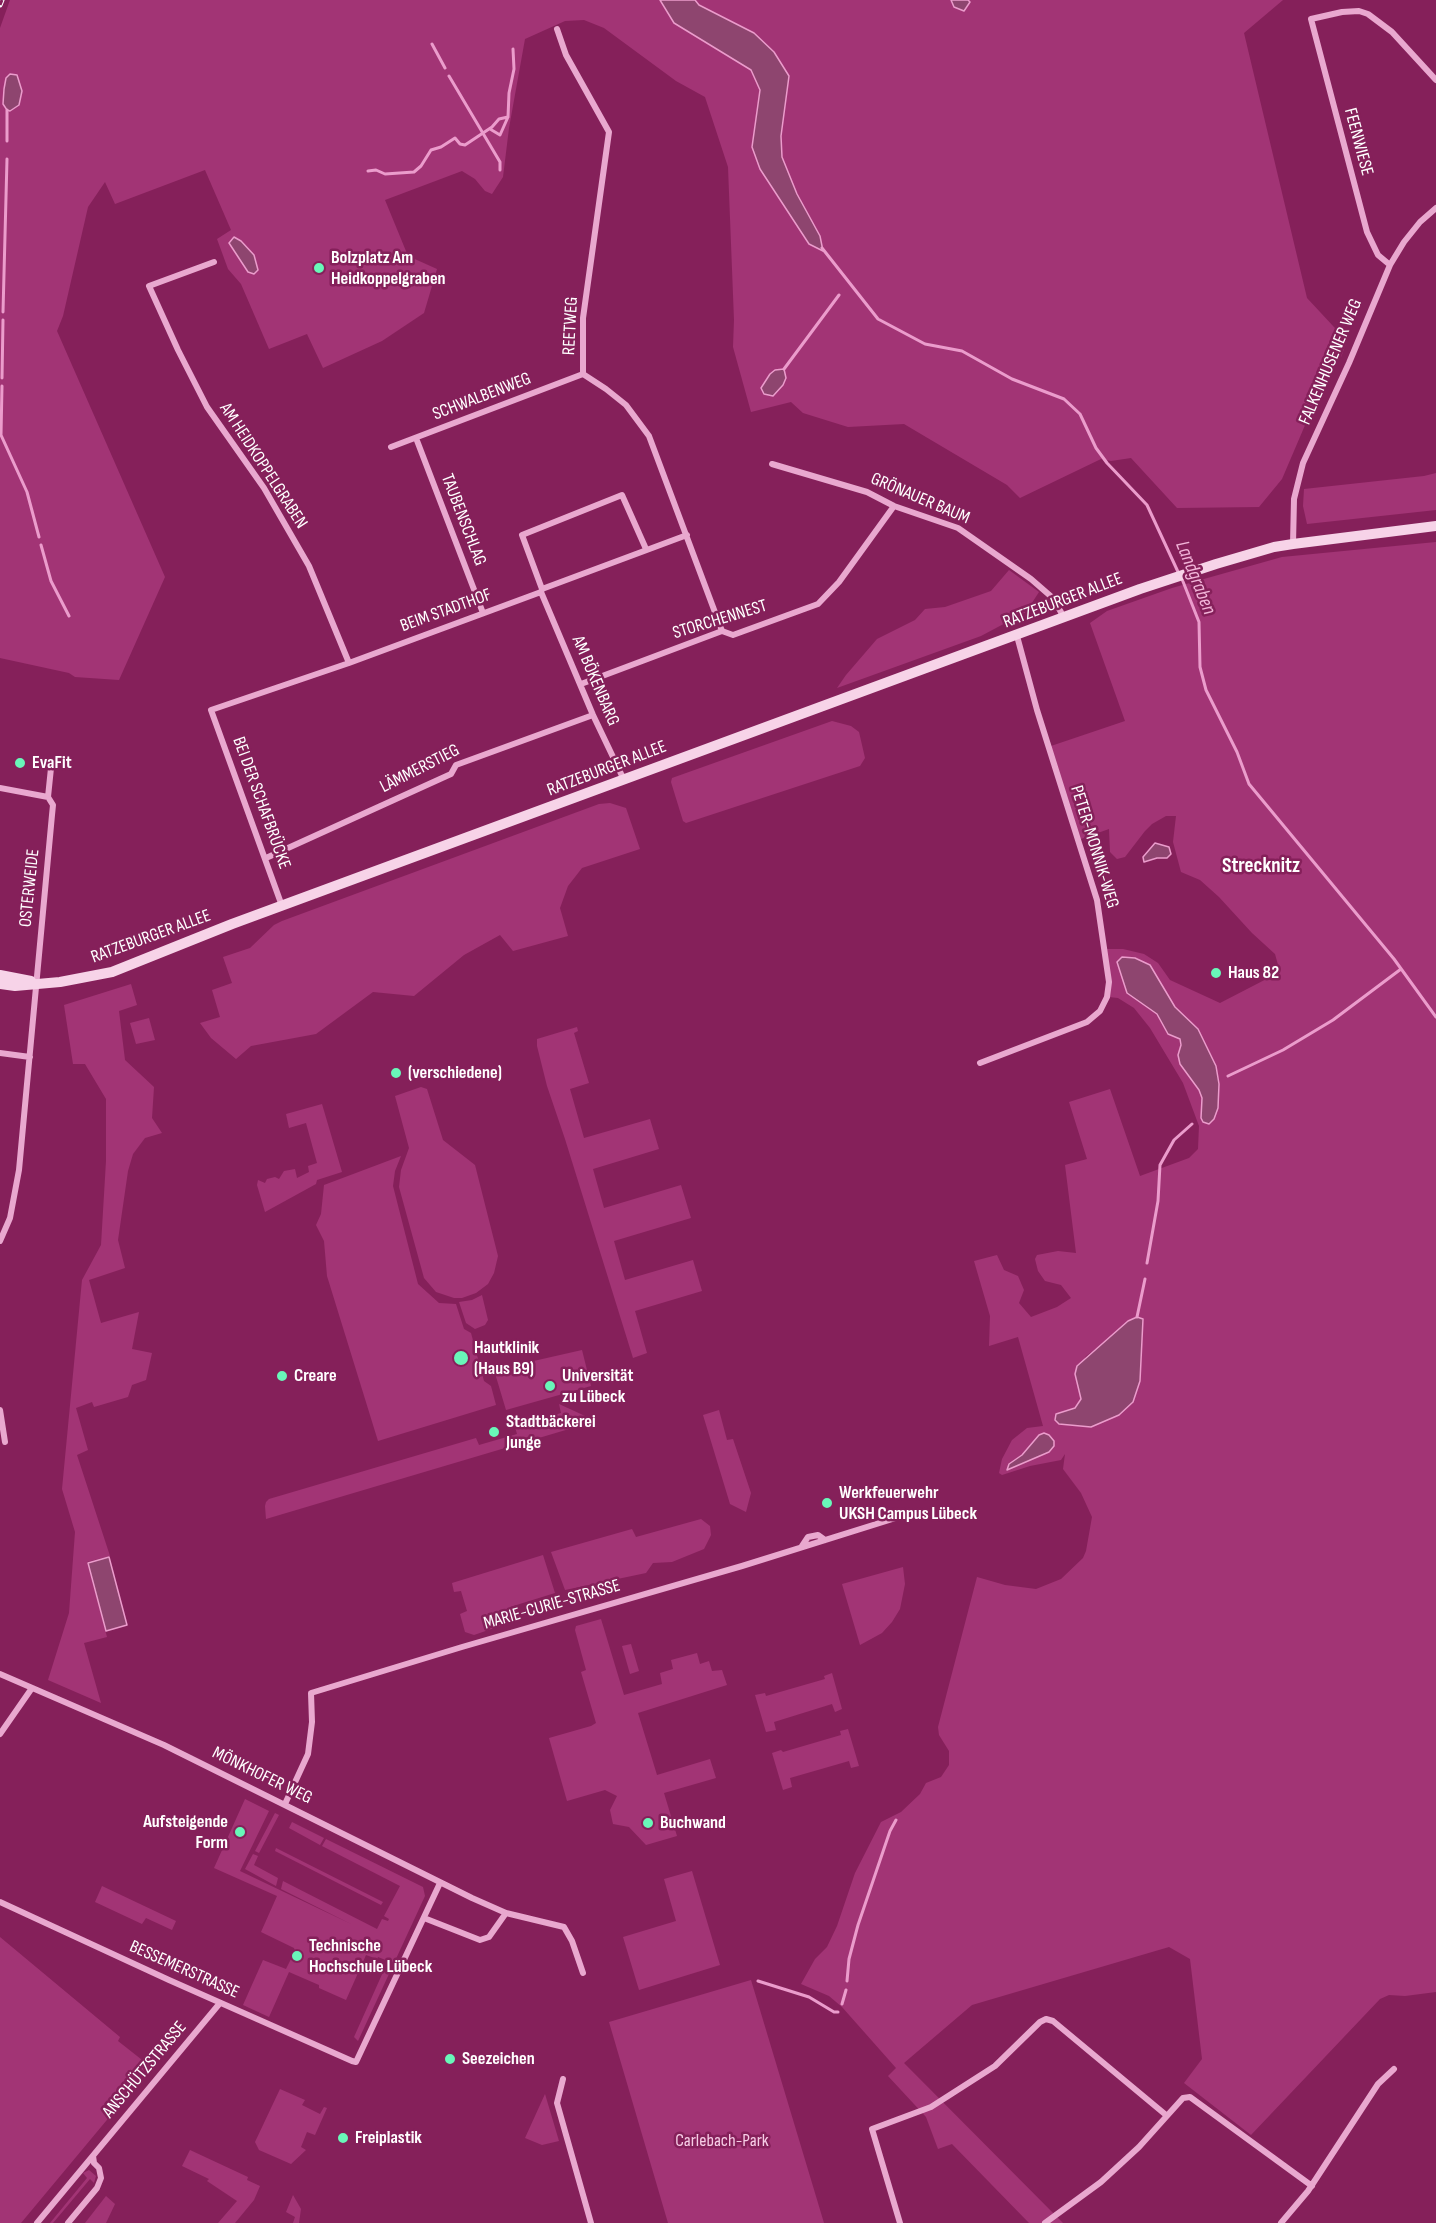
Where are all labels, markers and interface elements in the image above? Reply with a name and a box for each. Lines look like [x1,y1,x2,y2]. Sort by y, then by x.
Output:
street label: FEENWIESE [1339,106,1377,178]
place label: Bolzplatz Am Heidkoppelgraben [331,247,446,290]
marker: Bolzplatz Am Heidkoppelgraben [312,261,326,275]
street label: REETWEG [559,296,583,356]
street label: FALKENHUSENER WEG [1295,296,1367,428]
street label: SCHWALBENWEG [430,368,534,426]
street label: AM HEIDKOPPELGRABEN [214,399,312,533]
street label: GRÖNAUER BAUM [867,468,973,530]
street label: TAUBENSCHLAG [436,471,490,569]
water label: Landgraben [1169,538,1221,618]
street label: RATZEBURGER ALLEE [1000,568,1126,634]
street label: BEIM STADTHOF [397,585,495,637]
street label: STORCHENNEST [670,595,770,645]
street label: AM BÖKENBARG [566,633,624,729]
street label: BEI DER SCHAFBRÜCKE [227,734,295,872]
street label: RATZEBURGER ALLEE [544,736,670,802]
street label: LÄMMERSTIEG [377,740,463,798]
place label: EvaFit [32,752,72,774]
marker: EvaFit [13,756,27,770]
street label: PETER-MONNIK-WEG [1065,783,1123,911]
street label: OSTERWEIDE [15,848,45,928]
district label: Strecknitz [1222,854,1300,880]
street label: RATZEBURGER ALLEE [88,905,214,969]
place label: Haus 82 [1228,962,1279,984]
marker: Haus 82 [1209,966,1223,980]
place label: (verschiedene) [408,1062,502,1084]
marker: (verschiedene) [389,1066,403,1080]
place label: Hautklinik (Haus B9) [474,1337,539,1380]
marker: Hautklinik (Haus B9) [452,1349,470,1367]
place label: Creare [294,1365,337,1387]
place label: Universität zu Lübeck [562,1365,633,1408]
marker: Creare [275,1369,289,1383]
marker: Universität zu Lübeck [543,1379,557,1393]
place label: Stadtbäckerei Junge [506,1411,596,1454]
marker: Stadtbäckerei Junge [487,1425,501,1439]
place label: Werkfeuerwehr UKSH Campus Lübeck [839,1482,977,1524]
marker: Werkfeuerwehr UKSH Campus Lübeck [820,1496,834,1510]
street label: MARIE-CURIE-STRASSE [481,1575,623,1635]
street label: MÖNKHOFER WEG [209,1743,315,1809]
place label: Aufsteigende Form [143,1811,228,1854]
place label: Buchwand [660,1812,726,1834]
marker: Buchwand [641,1816,655,1830]
marker: Aufsteigende Form [233,1825,247,1839]
place label: Technische Hochschule Lübeck [309,1935,432,1978]
street label: BESSEMERSTRASSE [126,1936,242,2004]
marker: Technische Hochschule Lübeck [290,1949,304,1963]
street label: ANSCHÜTZSTRASSE [98,2017,192,2123]
place label: Seezeichen [462,2048,535,2070]
marker: Seezeichen [443,2052,457,2066]
place label: Freiplastik [355,2127,422,2149]
park label: Carlebach-Park [675,2130,769,2152]
marker: Freiplastik [336,2131,350,2145]

